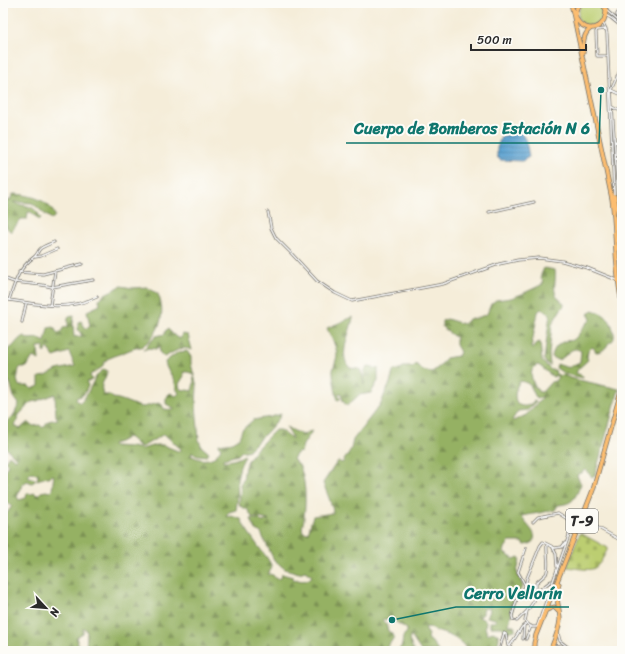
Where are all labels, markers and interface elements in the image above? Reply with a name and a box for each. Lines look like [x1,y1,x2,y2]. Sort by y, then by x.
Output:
scale bar [471,26,586,52]
text: 500 m [477,29,512,51]
text: Cuerpo de Bomberos Estación N 6 [353,114,590,143]
callout: Cuerpo de Bomberos Estación N 6 [346,115,599,143]
road number: T-9 [566,509,598,533]
callout: Cerro Vellorín [456,579,569,607]
text: Cerro Vellorín [463,579,562,608]
north arrow [26,588,66,628]
text: N [44,604,65,620]

